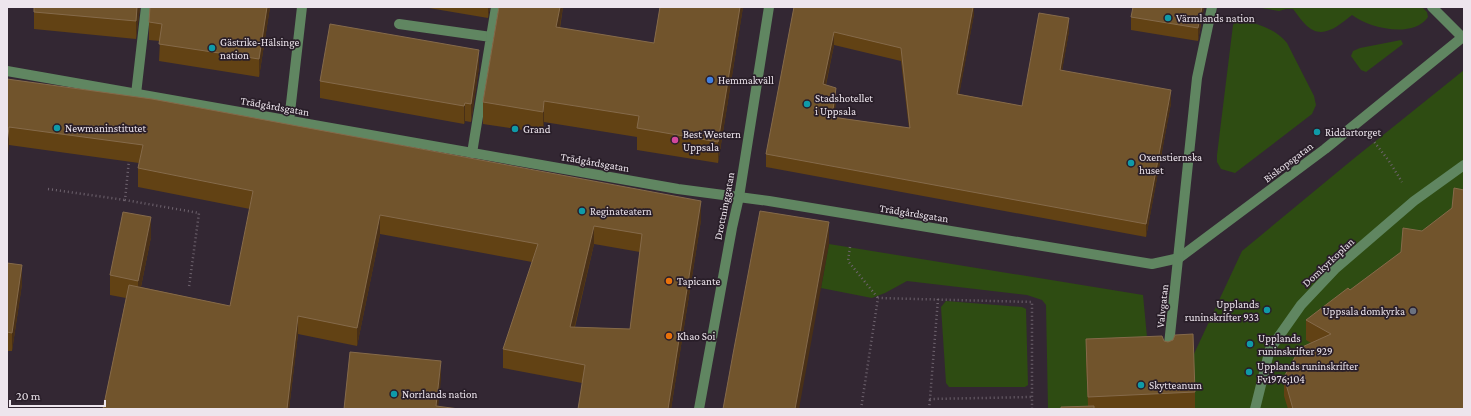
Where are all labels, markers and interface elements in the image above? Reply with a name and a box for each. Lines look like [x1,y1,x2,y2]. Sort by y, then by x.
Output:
place label: Värmlands nation [1176,12,1255,24]
marker: Värmlands nation [1163,13,1173,23]
place label: Gästrike-Hälsinge nation [220,36,299,61]
marker: Gästrike-Hälsinge nation [207,43,217,53]
place label: Hemmakväll [718,74,774,86]
marker: Hemmakväll [705,75,715,85]
place label: Stadshotellet i Uppsala [815,92,873,118]
street label: Trädgårdsgatan [239,94,310,119]
marker: Stadshotellet i Uppsala [802,99,812,109]
place label: Newmaninstitutet [65,122,146,134]
marker: Newmaninstitutet [52,123,62,133]
place label: Grand [523,123,551,135]
marker: Grand [510,124,520,134]
place label: Riddartorget [1325,126,1381,139]
marker: Riddartorget [1312,127,1322,137]
place label: Best Western Uppsala [683,128,741,154]
marker: Best Western Uppsala [670,135,680,145]
street label: Biskopsgatan [1261,139,1316,185]
street label: Trädgårdsgatan [559,150,630,175]
place label: Oxenstiernska huset [1139,151,1202,176]
marker: Oxenstiernska huset [1126,158,1136,168]
street label: Drottninggatan [712,171,737,241]
street label: Trädgårdsgatan [879,202,949,225]
place label: Reginateatern [590,205,652,218]
marker: Reginateatern [577,206,587,216]
street label: Domkyrkoplan [1300,235,1357,290]
place label: Tapicante [677,275,720,288]
marker: Tapicante [664,276,674,286]
street label: Valvgatan [1154,284,1171,328]
place label: Upplands runinskrifter 933 [1185,298,1259,323]
marker: Upplands runinskrifter 933 [1262,305,1272,315]
place label: Uppsala domkyrka [1322,305,1405,318]
marker: Uppsala domkyrka [1408,306,1418,316]
place label: Khao Soi [677,330,715,342]
marker: Khao Soi [664,331,674,341]
place label: Upplands runinskrifter 929 [1258,332,1333,357]
marker: Upplands runinskrifter 929 [1245,339,1255,349]
place label: Upplands runinskrifter Fv1976;104 [1257,360,1358,386]
marker: Upplands runinskrifter Fv1976;104 [1244,367,1254,377]
place label: Skytteanum [1149,379,1202,392]
marker: Skytteanum [1136,380,1146,390]
scale bar [10,382,105,408]
place label: Norrlands nation [402,388,477,400]
text: 20 m [16,389,41,403]
marker: Norrlands nation [389,389,399,399]

